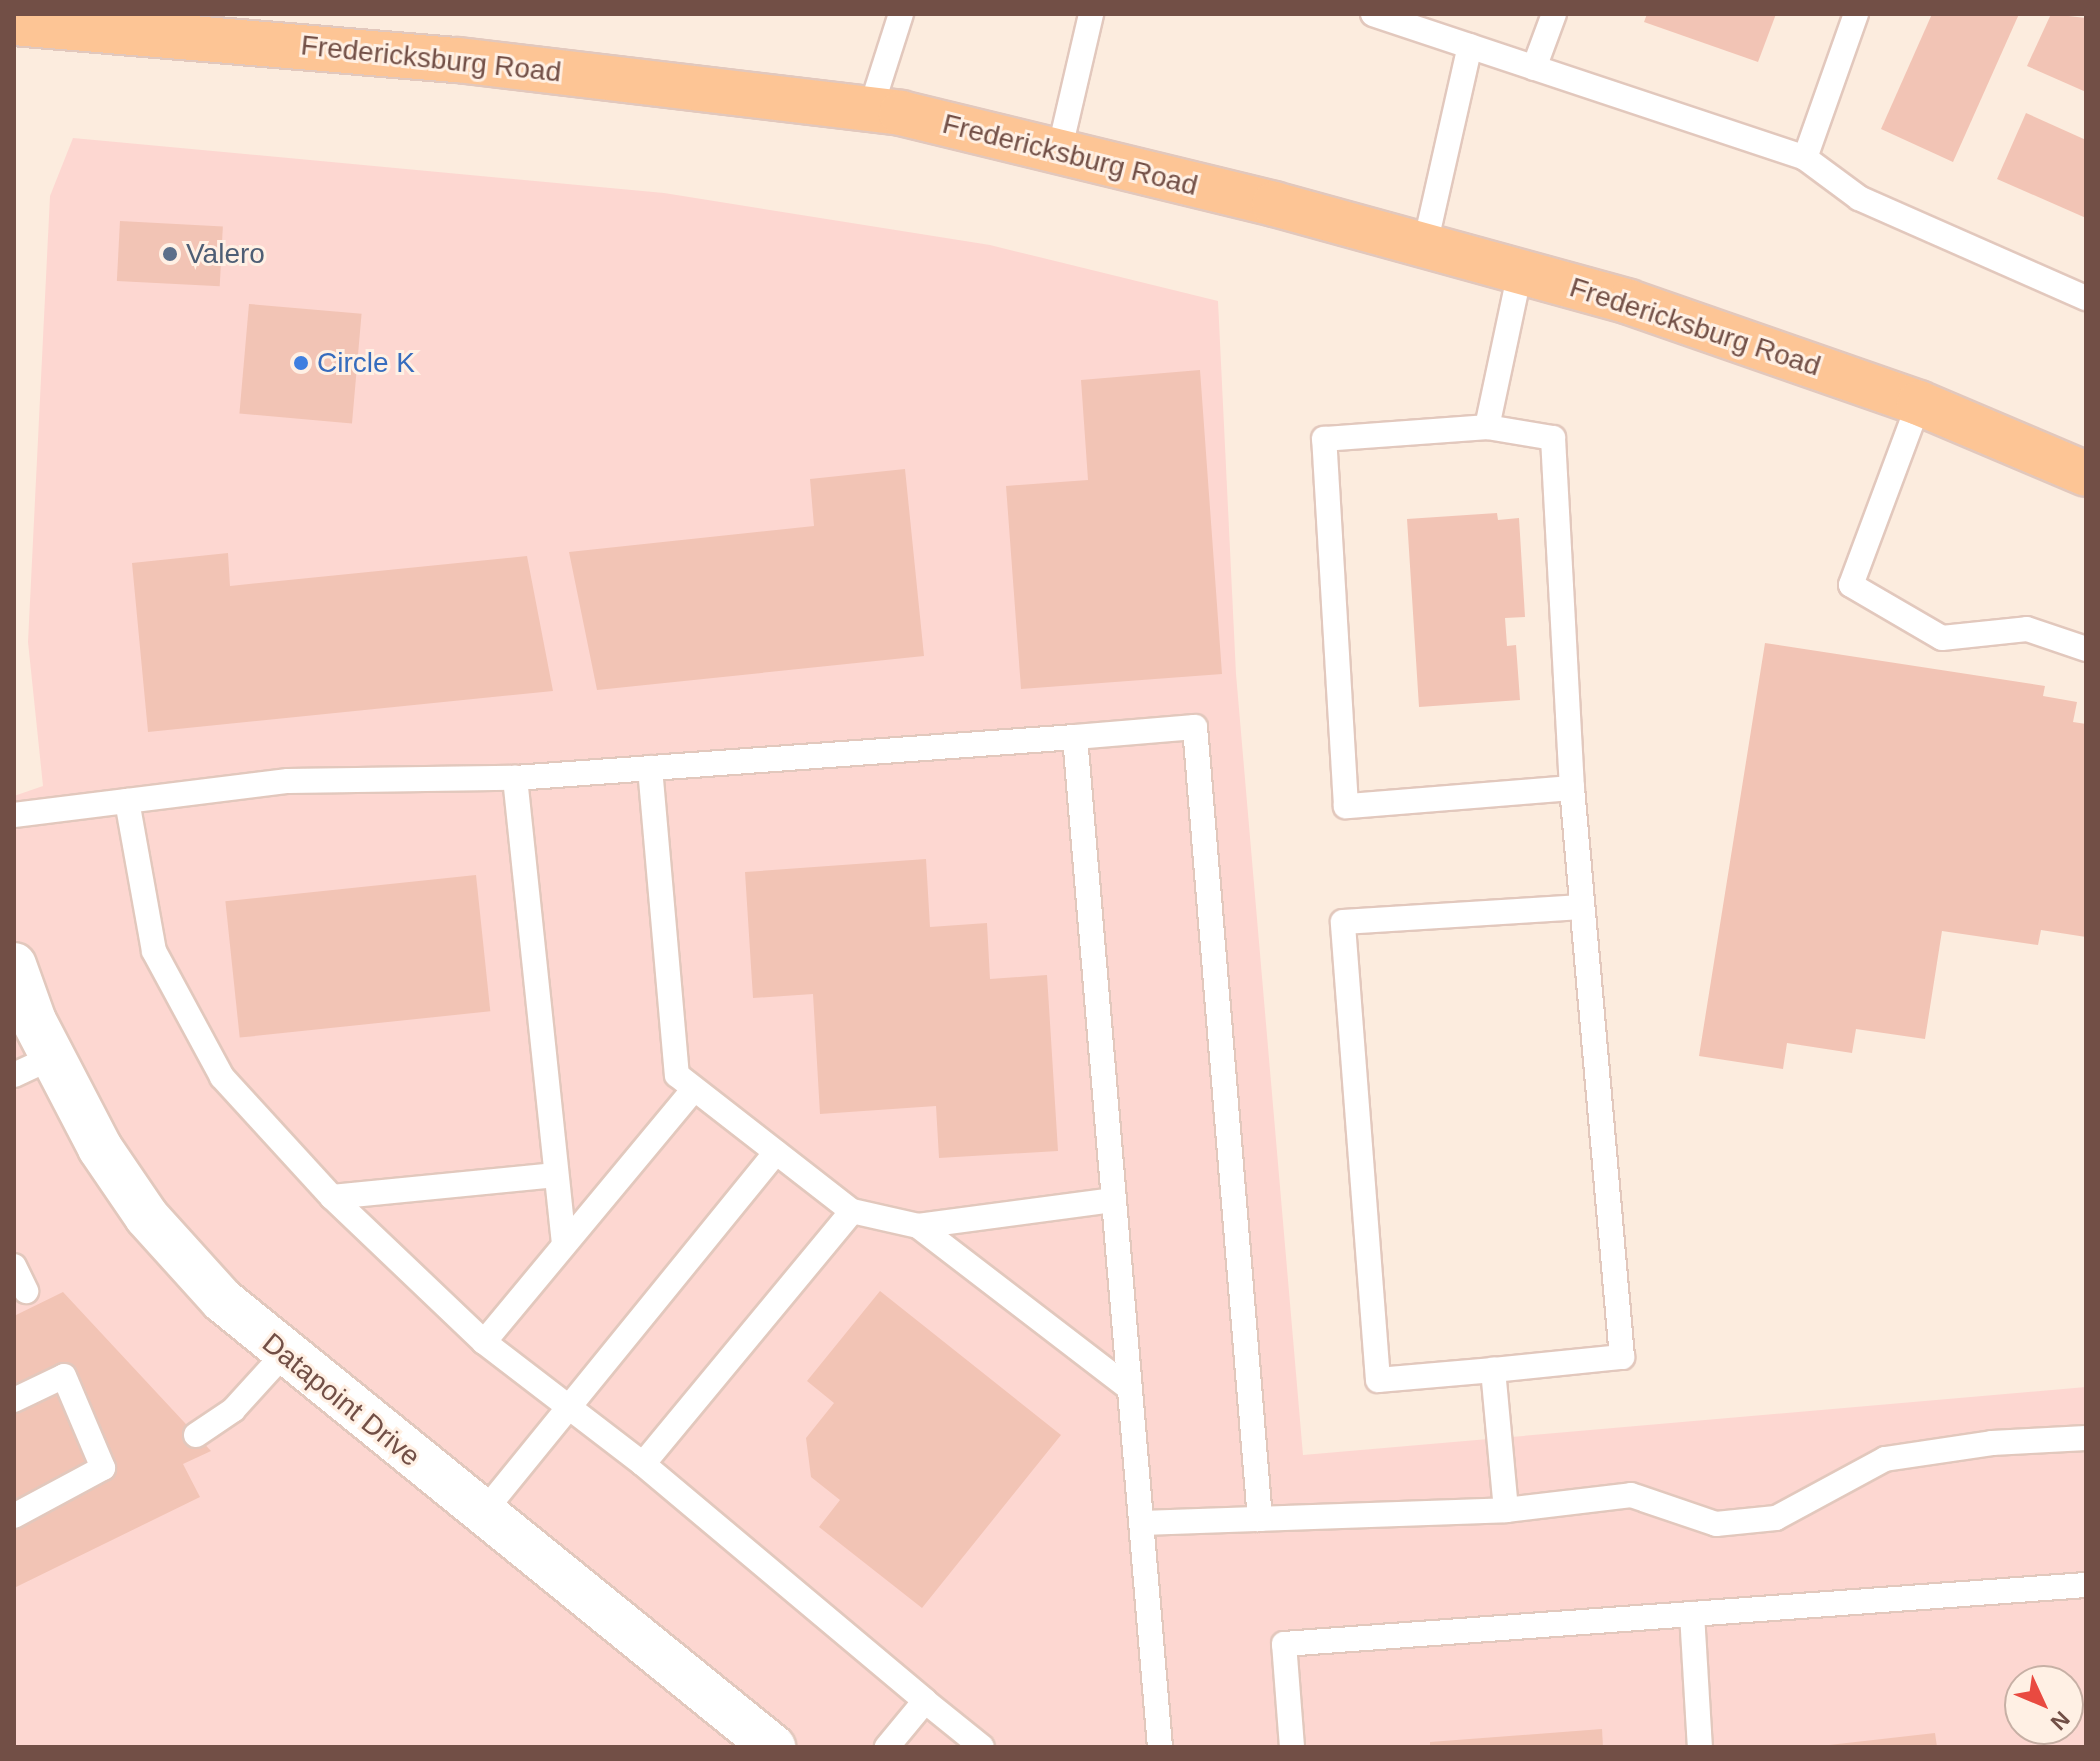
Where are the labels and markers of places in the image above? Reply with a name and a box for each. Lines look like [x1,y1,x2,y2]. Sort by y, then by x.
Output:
place label: Valero [186,237,265,271]
marker: Valero [161,245,179,263]
place label: Circle K [317,346,415,380]
marker: Circle K [292,354,310,372]

